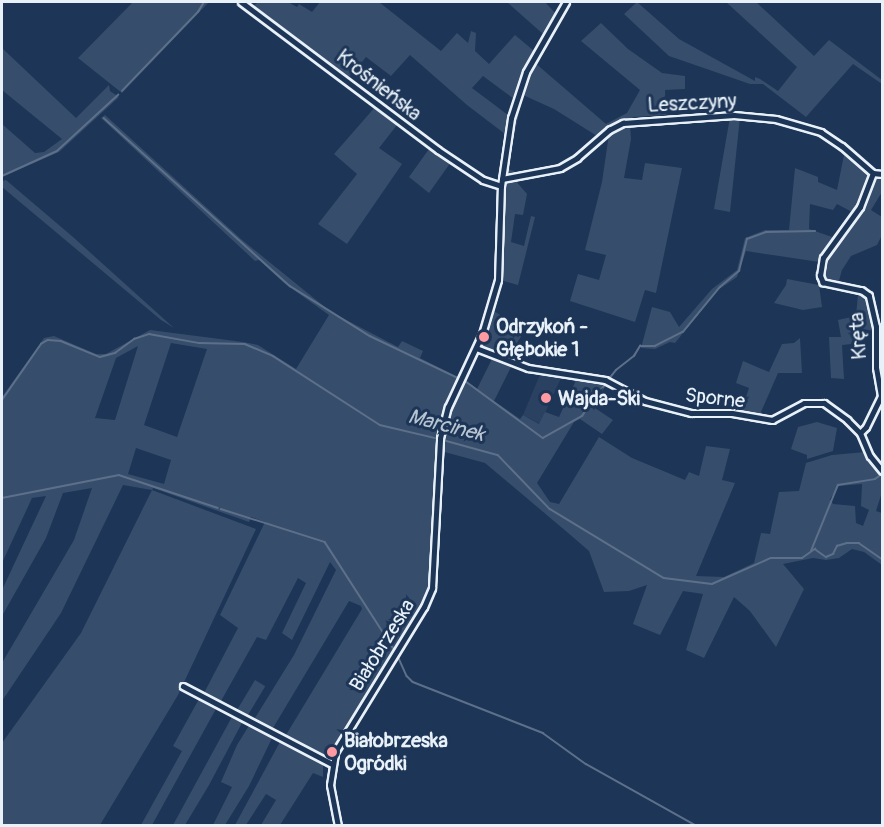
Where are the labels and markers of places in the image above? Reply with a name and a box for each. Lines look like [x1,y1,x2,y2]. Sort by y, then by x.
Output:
place label: Odrzykoń - Głębokie 1 [496,314,588,361]
marker: Odrzykoń - Głębokie 1 [477,330,491,344]
place label: Wajda-Ski [558,386,640,410]
marker: Wajda-Ski [539,391,553,405]
place label: Białobrzeska Ogródki [344,728,448,775]
marker: Białobrzeska Ogródki [325,745,339,759]

